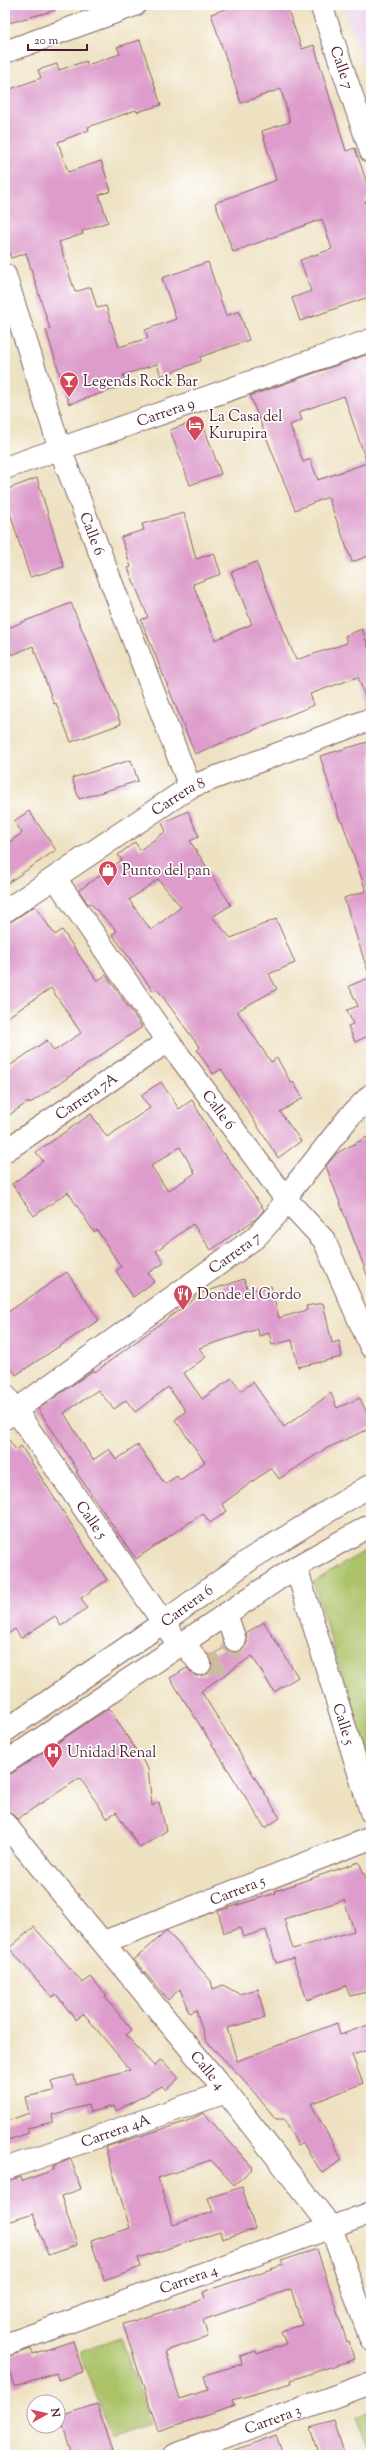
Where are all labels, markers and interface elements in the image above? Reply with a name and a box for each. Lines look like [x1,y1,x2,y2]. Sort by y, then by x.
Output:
scale bar [28,26,87,52]
text: 20 m [34,32,59,50]
street label: Calle 7 [324,43,358,93]
bar icon: Legends Rock Bar [58,370,80,398]
place label: Legends Rock Bar [83,372,198,393]
street label: Carrera 9 [134,393,198,433]
place label: La Casa del Kurupira [209,407,282,445]
hotel icon: La Casa del Kurupira [184,414,206,442]
street label: Calle 6 [73,509,109,559]
street label: Carrera 8 [148,773,209,822]
shop icon: Punto del pan [97,859,119,887]
place label: Punto del pan [122,861,211,882]
street label: Carrera 7A [52,1069,123,1126]
street label: Calle 6 [196,1086,240,1135]
street label: Carrera 7 [205,1227,266,1280]
restaurant icon: Donde el Gordo [172,1283,194,1311]
place label: Donde el Gordo [197,1285,301,1306]
street label: Calle 5 [70,1497,111,1544]
street label: Carrera 6 [157,1580,218,1633]
street label: Calle 5 [326,1701,359,1748]
hospital icon: Unidad Renal [42,1741,64,1769]
place label: Unidad Renal [67,1743,156,1764]
street label: Carrera 5 [207,1871,269,1912]
street label: Calle 4 [184,2047,229,2095]
street label: Carrera 4A [78,2110,154,2154]
street label: Carrera 4 [157,2260,221,2300]
north arrow [26,2394,66,2434]
street label: Carrera 3 [242,2401,304,2441]
text: N [46,2406,63,2418]

